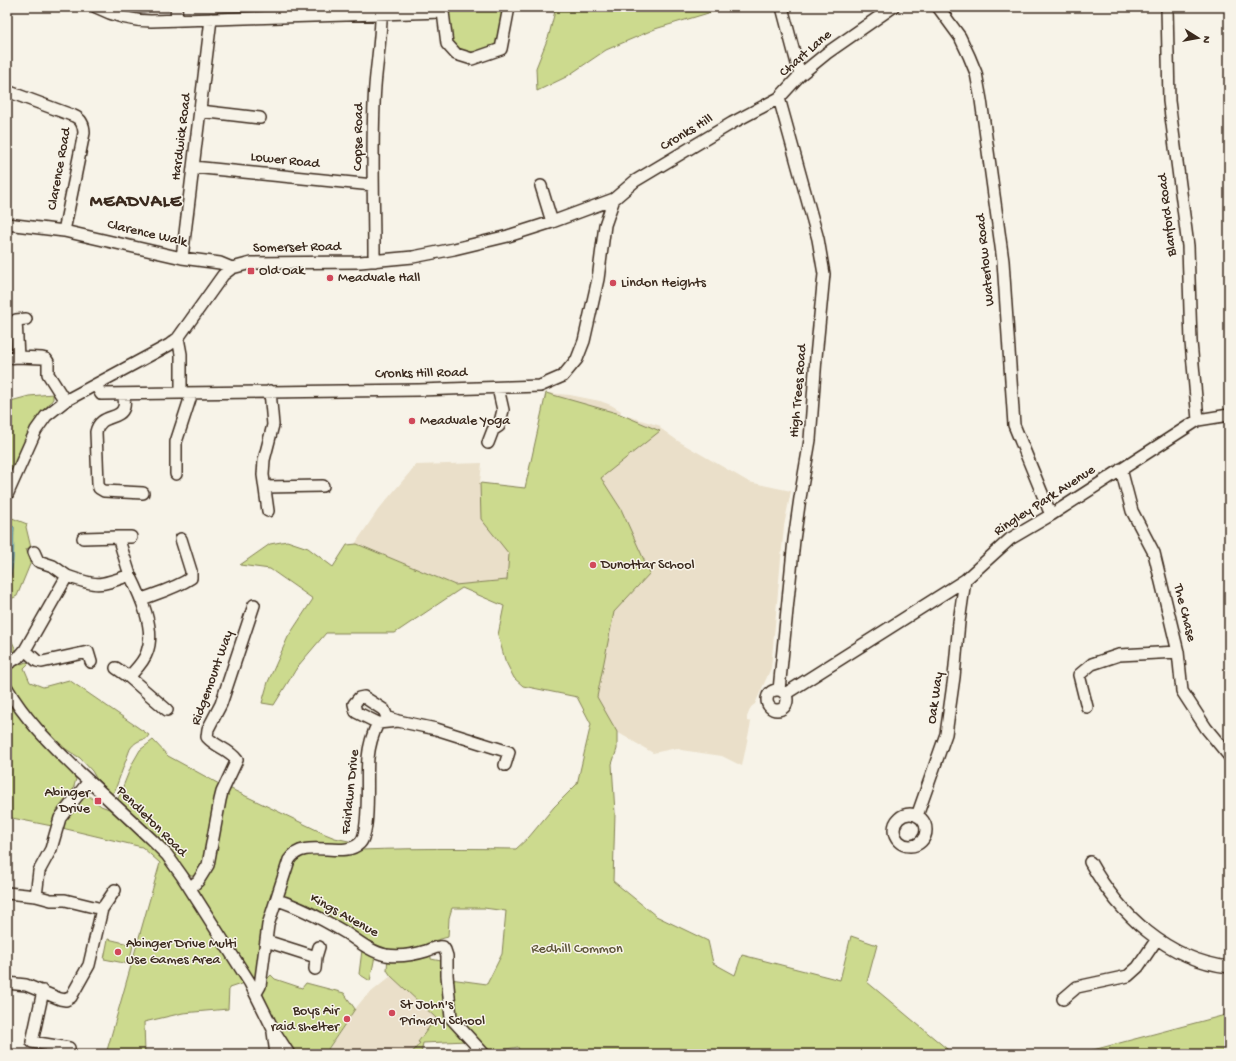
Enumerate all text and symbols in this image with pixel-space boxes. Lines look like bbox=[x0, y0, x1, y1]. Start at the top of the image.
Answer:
north arrow bbox=[1178, 18, 1218, 58]
street label: Chart Lane bbox=[776, 26, 836, 81]
text: N bbox=[1199, 35, 1212, 44]
street label: Hardwick Road bbox=[168, 91, 196, 182]
street label: Copse Road bbox=[350, 101, 368, 171]
street label: Cronks Hill bbox=[658, 111, 716, 155]
street label: Clarence Road bbox=[44, 125, 76, 211]
street label: Lower Road bbox=[250, 149, 322, 173]
street label: Blanford Road bbox=[1154, 171, 1182, 258]
district label: MEADVALE bbox=[90, 192, 183, 213]
street label: Waterlow Road bbox=[973, 211, 999, 307]
street label: Clarence Walk bbox=[105, 217, 190, 252]
street label: Somerset Road bbox=[253, 239, 343, 257]
place label: Old Oak bbox=[259, 263, 306, 280]
marker: Old Oak bbox=[246, 266, 256, 276]
place label: Meadvale Hall bbox=[338, 270, 420, 287]
marker: Meadvale Hall bbox=[325, 273, 335, 283]
place label: Lindon Heights bbox=[621, 275, 707, 292]
marker: Lindon Heights bbox=[608, 278, 618, 288]
street label: High Trees Road bbox=[786, 342, 812, 438]
street label: Cronks Hill Road bbox=[375, 365, 469, 383]
place label: Meadvale Yoga bbox=[420, 413, 511, 430]
marker: Meadvale Yoga bbox=[407, 416, 417, 426]
street label: Ringley Park Avenue bbox=[991, 461, 1100, 540]
place label: Dunottar School bbox=[600, 557, 694, 574]
marker: Dunottar School bbox=[588, 560, 598, 570]
street label: The Chase bbox=[1168, 581, 1200, 644]
street label: Ridgemount Way bbox=[188, 628, 238, 728]
street label: Oak Way bbox=[924, 671, 948, 725]
street label: Fairlawn Drive bbox=[338, 748, 364, 836]
street label: Pendleton Road bbox=[111, 782, 191, 862]
place label: Abinger Drive bbox=[45, 785, 91, 818]
marker: Abinger Drive bbox=[93, 796, 103, 806]
street label: Kings Avenue bbox=[307, 890, 382, 942]
place label: Abinger Drive Multi Use Games Area bbox=[126, 936, 237, 969]
park label: Redhill Common bbox=[531, 941, 623, 958]
marker: Abinger Drive Multi Use Games Area bbox=[113, 947, 123, 957]
place label: St John's Primary School bbox=[399, 997, 485, 1030]
place label: Boys Air raid shelter bbox=[271, 1003, 340, 1036]
marker: St John's Primary School bbox=[387, 1008, 397, 1018]
marker: Boys Air raid shelter bbox=[342, 1014, 352, 1024]

